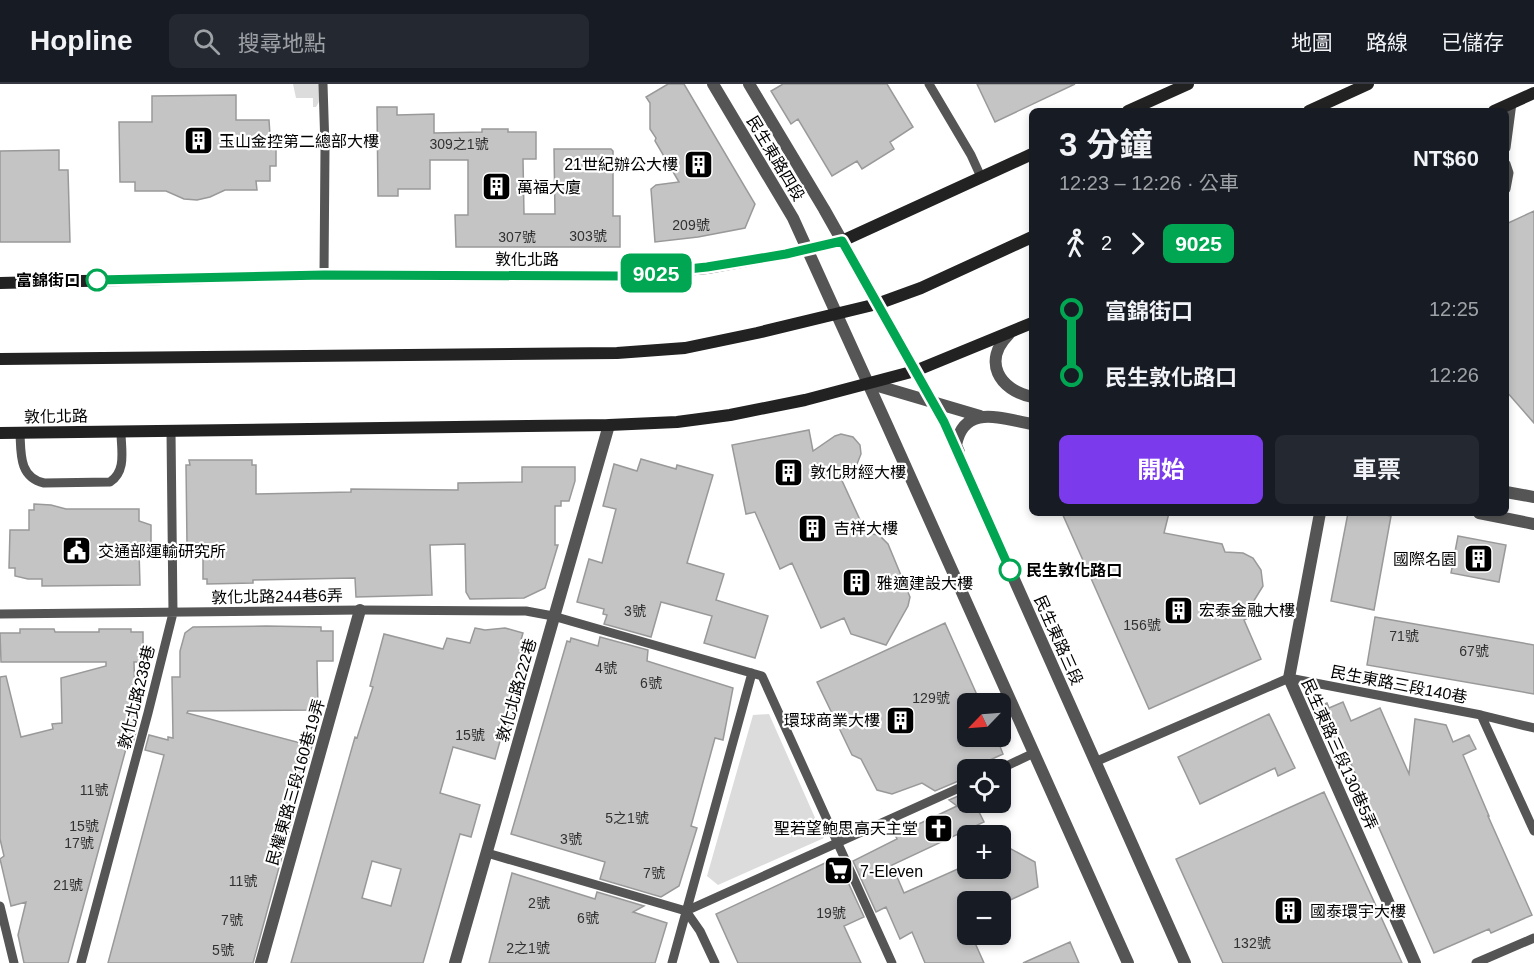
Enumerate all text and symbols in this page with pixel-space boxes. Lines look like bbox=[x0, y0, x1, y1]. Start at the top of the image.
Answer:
search box bbox=[169, 14, 589, 68]
text: Hopline bbox=[30, 25, 133, 56]
icon: search bbox=[190, 25, 223, 58]
text: 搜尋地點 bbox=[238, 31, 326, 56]
text: 地圖 bbox=[1291, 31, 1333, 54]
text: 路線 bbox=[1366, 31, 1408, 54]
text: 已儲存 bbox=[1441, 31, 1504, 54]
street label: 民生東路四段 bbox=[744, 113, 808, 204]
building icon: 玉山金控第二總部大樓 bbox=[182, 125, 214, 157]
text: 3 分鐘 bbox=[1059, 126, 1153, 163]
place label: 玉山金控第二總部大樓 bbox=[219, 133, 379, 150]
house number: 309之1號 bbox=[429, 136, 489, 152]
text: NT$60 bbox=[1413, 146, 1479, 171]
building icon: 21世紀辦公大樓 bbox=[683, 148, 715, 180]
place label: 21世紀辦公大樓 bbox=[564, 156, 678, 173]
building icon: 萬福大廈 bbox=[480, 171, 512, 203]
text: 12:23 – 12:26 · 公車 bbox=[1059, 172, 1239, 194]
place label: 萬福大廈 bbox=[517, 179, 581, 196]
house number: 209號 bbox=[672, 217, 710, 233]
icon: walk bbox=[1059, 227, 1092, 260]
icon: forward bbox=[1121, 227, 1154, 260]
house number: 303號 bbox=[569, 228, 607, 244]
house number: 307號 bbox=[498, 229, 536, 245]
text: 2 bbox=[1101, 232, 1112, 254]
text: 9025 bbox=[1175, 232, 1222, 255]
street label: 敦化北路 bbox=[495, 251, 559, 268]
line badge: 9025 bbox=[614, 254, 698, 292]
text: 9025 bbox=[633, 262, 679, 285]
marker: 富錦街口 bbox=[86, 269, 108, 291]
place label: 富錦街口 bbox=[16, 272, 80, 289]
text: 12:25 bbox=[1429, 298, 1479, 320]
text: 富錦街口 bbox=[1105, 299, 1193, 324]
text: 12:26 bbox=[1429, 364, 1479, 386]
text: 民生敦化路口 bbox=[1105, 365, 1237, 390]
street label: 敦化北路 bbox=[24, 407, 88, 426]
button: 開始 bbox=[1059, 435, 1263, 504]
button: 車票 bbox=[1275, 435, 1479, 504]
building icon: 敦化財經大樓 bbox=[773, 456, 805, 488]
place label: 敦化財經大樓 bbox=[810, 464, 906, 481]
building icon: 吉祥大樓 bbox=[797, 512, 829, 544]
place label: 吉祥大樓 bbox=[834, 520, 898, 537]
public building icon: 交通部運輸研究所 bbox=[61, 535, 93, 567]
place label: 交通部運輸研究所 bbox=[98, 543, 226, 560]
building icon: 國際名園 bbox=[1462, 543, 1494, 575]
place label: 國際名園 bbox=[1393, 551, 1457, 568]
marker: 民生敦化路口 bbox=[999, 559, 1021, 581]
place label: 民生敦化路口 bbox=[1026, 561, 1122, 579]
building icon: 雅適建設大樓 bbox=[840, 567, 872, 599]
place label: 雅適建設大樓 bbox=[877, 575, 973, 592]
street label: 敦化北路244巷6弄 bbox=[211, 587, 343, 606]
street label: 民生東路三段 bbox=[1031, 593, 1086, 688]
building icon: 宏泰金融大樓 bbox=[1162, 594, 1194, 626]
place label: 宏泰金融大樓 bbox=[1199, 602, 1295, 619]
house number: 3號 bbox=[624, 603, 646, 619]
house number: 156號 bbox=[1123, 617, 1161, 633]
house number: 71號 bbox=[1389, 628, 1419, 644]
street label: 敦化北路222巷 bbox=[494, 637, 539, 744]
street label: 敦化北路238巷 bbox=[115, 643, 158, 751]
house number: 67號 bbox=[1459, 643, 1489, 659]
house number: 4號 bbox=[595, 660, 617, 676]
street label: 民生東路三段140巷 bbox=[1329, 663, 1469, 706]
house number: 6號 bbox=[640, 675, 662, 691]
street label: 民生東路三段130巷5弄 bbox=[1299, 676, 1381, 832]
house number: 129號 bbox=[912, 690, 950, 706]
north arrow bbox=[957, 693, 1011, 747]
map controls bbox=[957, 693, 1011, 945]
street label: 民權東路三段160巷19弄 bbox=[264, 697, 327, 867]
building icon: 環球商業大樓 bbox=[885, 704, 917, 736]
place label: 環球商業大樓 bbox=[784, 712, 880, 729]
house number: 15號 bbox=[455, 727, 485, 743]
button: locate bbox=[957, 759, 1011, 813]
house number: 11號 bbox=[80, 782, 108, 798]
house number: 5之1號 bbox=[605, 810, 649, 826]
church icon: 聖若望鮑思高天主堂 bbox=[923, 812, 955, 844]
house number: 15號 bbox=[69, 818, 99, 834]
place label: 聖若望鮑思高天主堂 bbox=[774, 819, 918, 837]
button: + bbox=[957, 825, 1011, 879]
house number: 3號 bbox=[560, 831, 582, 847]
house number: 17號 bbox=[64, 835, 94, 851]
supermarket icon: 7-Eleven bbox=[823, 855, 855, 887]
place label: 7-Eleven bbox=[860, 863, 923, 880]
house number: 7號 bbox=[643, 865, 665, 881]
house number: 11號 bbox=[229, 873, 257, 889]
house number: 21號 bbox=[53, 877, 83, 893]
button: − bbox=[957, 891, 1011, 945]
house number: 2號 bbox=[528, 895, 550, 911]
building icon: 國泰環宇大樓 bbox=[1273, 895, 1305, 927]
place label: 國泰環宇大樓 bbox=[1310, 903, 1406, 920]
house number: 19號 bbox=[816, 905, 846, 921]
house number: 6號 bbox=[577, 910, 599, 926]
house number: 7號 bbox=[221, 912, 243, 928]
house number: 132號 bbox=[1233, 935, 1271, 951]
house number: 2之1號 bbox=[506, 940, 550, 956]
house number: 5號 bbox=[212, 942, 234, 958]

